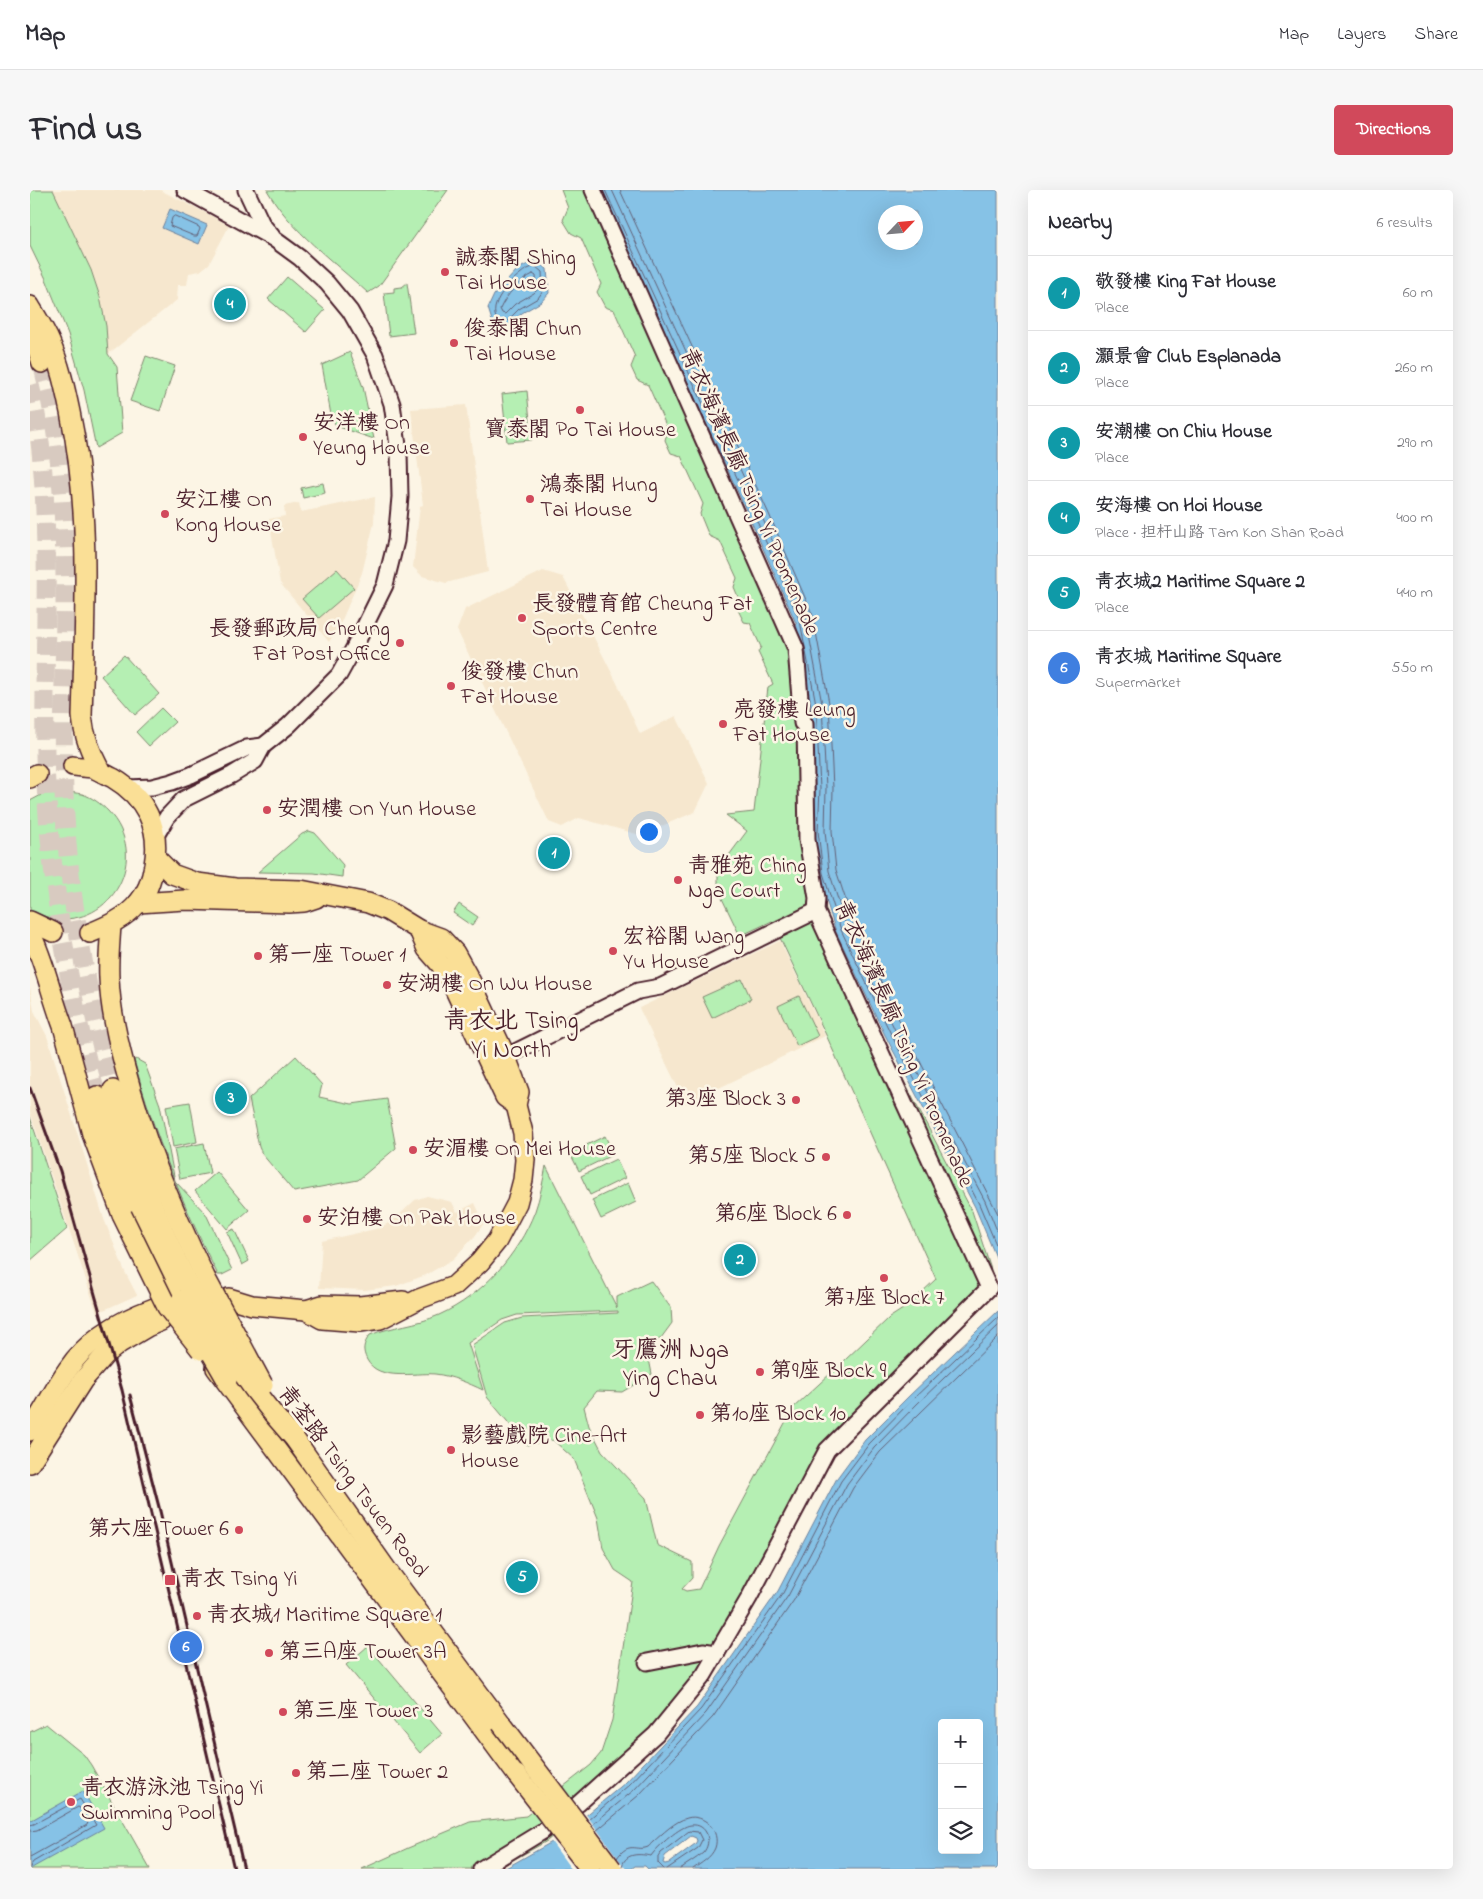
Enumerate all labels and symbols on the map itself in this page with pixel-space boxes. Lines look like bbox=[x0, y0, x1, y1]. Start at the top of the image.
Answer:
north arrow bbox=[878, 205, 923, 250]
place label: 誠泰閣 Shing Tai House bbox=[455, 243, 576, 300]
marker: 誠泰閣 Shing Tai House bbox=[439, 266, 451, 278]
pin: 4 bbox=[214, 285, 246, 323]
place label: 俊泰閣 Chun Tai House bbox=[464, 314, 581, 371]
marker: 俊泰閣 Chun Tai House bbox=[448, 337, 460, 349]
street label: 青衣海濱長廊 Tsing Yi Promenade bbox=[670, 343, 827, 641]
marker: 寶泰閣 Po Tai House bbox=[574, 404, 586, 416]
place label: 安洋樓 On Yeung House bbox=[313, 408, 430, 466]
place label: 寶泰閣 Po Tai House bbox=[484, 415, 676, 447]
marker: 安洋樓 On Yeung House bbox=[297, 431, 309, 443]
place label: 鴻泰閣 Hung Tai House bbox=[540, 470, 658, 527]
place label: 安江樓 On Kong House bbox=[175, 485, 281, 543]
marker: 鴻泰閣 Hung Tai House bbox=[524, 493, 536, 505]
marker: 安江樓 On Kong House bbox=[159, 508, 171, 520]
place label: 長發體育館 Cheung Fat Sports Centre bbox=[532, 589, 753, 646]
marker: 長發體育館 Cheung Fat Sports Centre bbox=[516, 612, 528, 624]
place label: 長發郵政局 Cheung Fat Post Office bbox=[209, 614, 390, 671]
marker: 長發郵政局 Cheung Fat Post Office bbox=[394, 637, 406, 649]
place label: 俊發樓 Chun Fat House bbox=[460, 657, 578, 714]
marker: 俊發樓 Chun Fat House bbox=[445, 680, 457, 692]
place label: 亮發樓 Leung Fat House bbox=[732, 695, 856, 752]
marker: 亮發樓 Leung Fat House bbox=[717, 718, 729, 730]
place label: 安潤樓 On Yun House bbox=[277, 794, 476, 826]
marker: 安潤樓 On Yun House bbox=[261, 804, 273, 816]
your location bbox=[636, 819, 662, 845]
pin: 1 bbox=[538, 834, 570, 872]
place label: 青雅苑 Ching Nga Court bbox=[688, 851, 807, 909]
marker: 青雅苑 Ching Nga Court bbox=[672, 874, 684, 886]
street label: 青衣海濱長廊 Tsing Yi Promenade bbox=[824, 895, 981, 1193]
place label: 宏裕閣 Wang Yu House bbox=[623, 922, 744, 979]
place label: 第一座 Tower 1 bbox=[268, 940, 406, 972]
marker: 宏裕閣 Wang Yu House bbox=[607, 945, 619, 957]
marker: 第一座 Tower 1 bbox=[252, 950, 264, 962]
place label: 安湖樓 On Wu House bbox=[397, 969, 592, 1001]
marker: 安湖樓 On Wu House bbox=[381, 979, 393, 991]
district label: 青衣北 Tsing Yi North bbox=[443, 1004, 579, 1069]
pin: 3 bbox=[215, 1079, 247, 1117]
place label: 第3座 Block 3 bbox=[665, 1084, 786, 1116]
marker: 第3座 Block 3 bbox=[790, 1094, 802, 1106]
place label: 安湄樓 On Mei House bbox=[423, 1134, 616, 1166]
place label: 第5座 Block 5 bbox=[688, 1141, 816, 1173]
marker: 安湄樓 On Mei House bbox=[407, 1144, 419, 1156]
marker: 第5座 Block 5 bbox=[820, 1151, 832, 1163]
place label: 第6座 Block 6 bbox=[715, 1199, 837, 1231]
place label: 安泊樓 On Pak House bbox=[317, 1203, 516, 1235]
marker: 第6座 Block 6 bbox=[841, 1209, 853, 1221]
marker: 安泊樓 On Pak House bbox=[301, 1213, 313, 1225]
pin: 2 bbox=[724, 1241, 756, 1279]
marker: 第7座 Block 7 bbox=[878, 1272, 890, 1284]
place label: 第7座 Block 7 bbox=[823, 1283, 945, 1315]
district label: 牙鷹洲 Nga Ying Chau bbox=[611, 1334, 729, 1397]
place label: 第9座 Block 9 bbox=[770, 1356, 887, 1388]
marker: 第9座 Block 9 bbox=[754, 1366, 766, 1378]
street label: 青荃路 Tsing Tsuen Road bbox=[268, 1379, 435, 1586]
place label: 第10座 Block 10 bbox=[710, 1399, 846, 1431]
marker: 第10座 Block 10 bbox=[694, 1409, 706, 1421]
place label: 影藝戲院 Cine-Art House bbox=[461, 1421, 628, 1478]
marker: 影藝戲院 Cine-Art House bbox=[445, 1444, 457, 1456]
place label: 第六座 Tower 6 bbox=[88, 1514, 229, 1546]
marker: 第六座 Tower 6 bbox=[233, 1524, 245, 1536]
pin: 5 bbox=[506, 1558, 538, 1596]
place label: 青衣 Tsing Yi bbox=[181, 1564, 297, 1597]
marker: 青衣 Tsing Yi bbox=[163, 1573, 177, 1587]
place label: 青衣城1 Maritime Square 1 bbox=[207, 1600, 442, 1632]
marker: 青衣城1 Maritime Square 1 bbox=[191, 1610, 203, 1622]
pin: 6 bbox=[170, 1628, 202, 1666]
place label: 第三A座 Tower 3A bbox=[279, 1637, 446, 1669]
marker: 第三A座 Tower 3A bbox=[263, 1647, 275, 1659]
place label: 第三座 Tower 3 bbox=[293, 1696, 433, 1728]
marker: 第三座 Tower 3 bbox=[277, 1706, 289, 1718]
place label: 第二座 Tower 2 bbox=[306, 1757, 448, 1789]
marker: 第二座 Tower 2 bbox=[290, 1767, 302, 1779]
place label: 青衣游泳池 Tsing Yi Swimming Pool bbox=[81, 1773, 263, 1831]
marker: 青衣游泳池 Tsing Yi Swimming Pool bbox=[65, 1796, 77, 1808]

